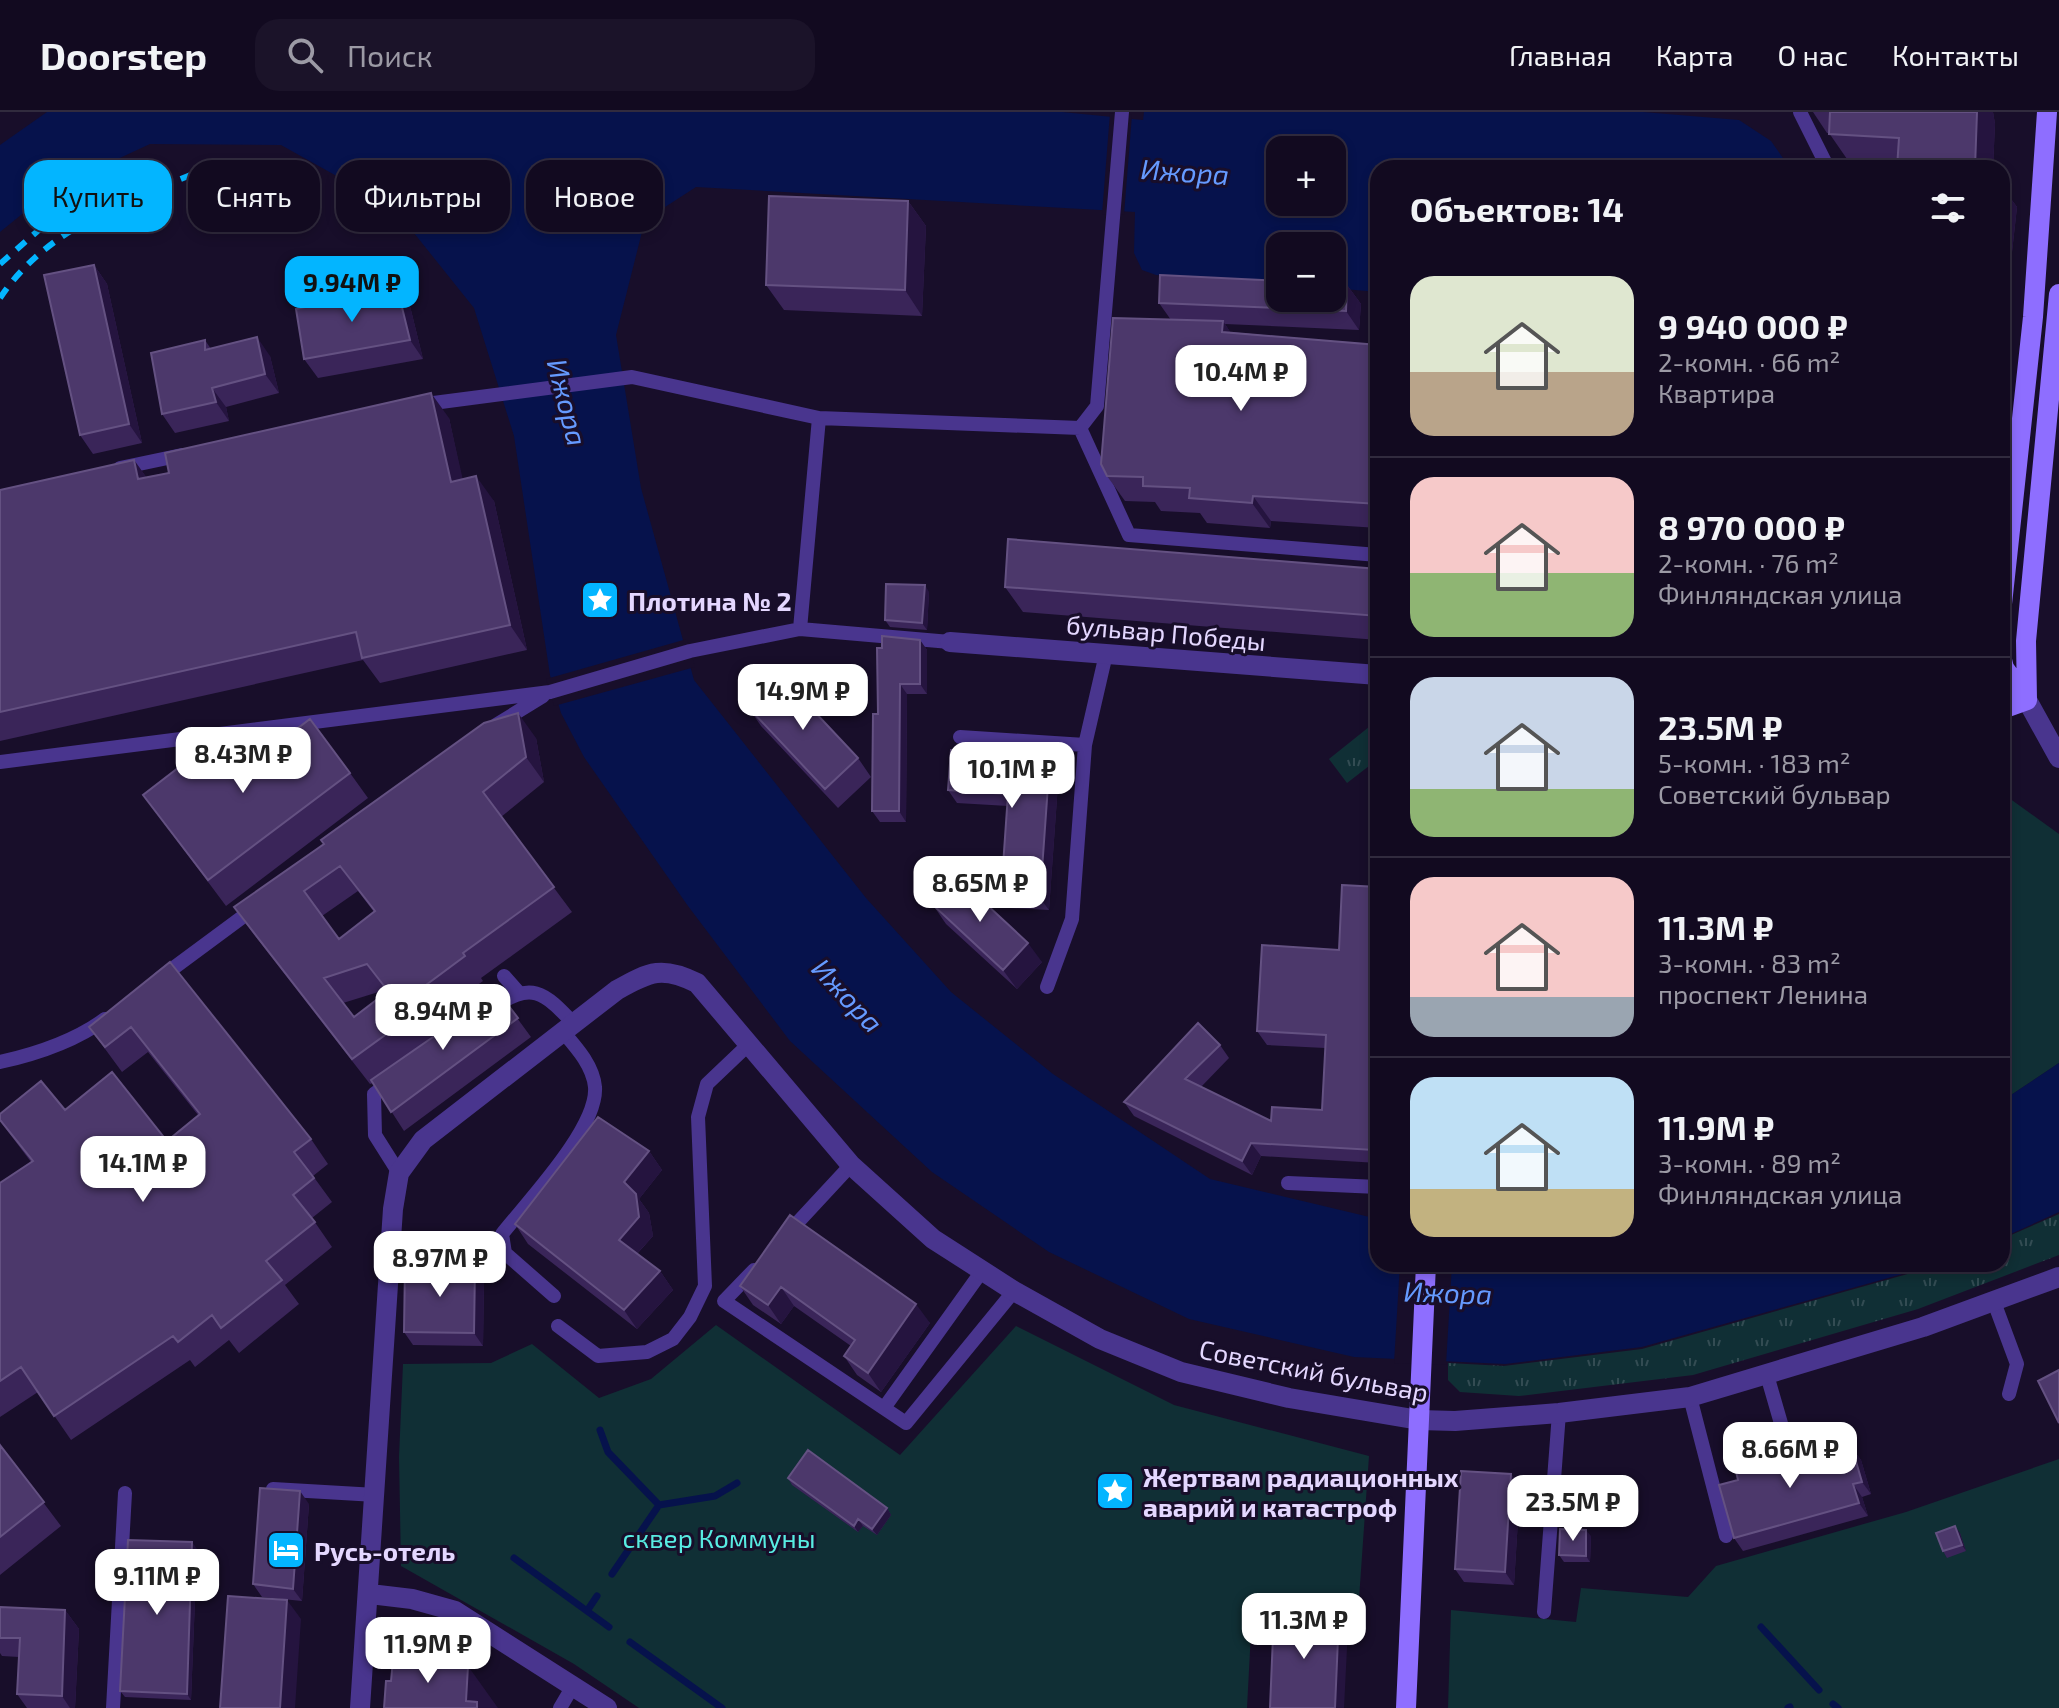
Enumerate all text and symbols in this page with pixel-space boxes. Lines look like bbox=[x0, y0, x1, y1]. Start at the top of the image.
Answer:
search box bbox=[255, 19, 815, 91]
text: Doorstep bbox=[40, 32, 207, 78]
icon: search bbox=[283, 33, 327, 77]
text: Поиск bbox=[347, 37, 433, 73]
text: Главная bbox=[1509, 38, 1612, 72]
text: Карта bbox=[1656, 38, 1734, 72]
text: О нас bbox=[1778, 38, 1848, 72]
text: Контакты bbox=[1892, 38, 2019, 72]
map controls bbox=[1266, 136, 1346, 312]
button: + bbox=[1266, 136, 1346, 216]
water label: Ижора bbox=[1140, 151, 1230, 191]
chip: Купить bbox=[24, 160, 172, 232]
chip: Снять bbox=[188, 160, 320, 232]
chip: Фильтры bbox=[336, 160, 510, 232]
chip: Новое bbox=[526, 160, 663, 232]
icon: filters bbox=[1926, 186, 1970, 230]
text: Объектов: 14 bbox=[1410, 188, 1624, 229]
button: − bbox=[1266, 232, 1346, 312]
pin: 9.94M ₽ bbox=[278, 256, 426, 324]
text: 9.94M ₽ bbox=[303, 266, 401, 297]
text: 9 940 000 ₽ bbox=[1658, 305, 1848, 346]
icon: home bbox=[1474, 308, 1570, 404]
pin: 10.4M ₽ bbox=[1167, 345, 1315, 413]
text: 2-комн. · 66 m² bbox=[1658, 346, 1840, 377]
water label: Ижора bbox=[541, 355, 595, 449]
text: 10.4M ₽ bbox=[1193, 355, 1289, 386]
text: Квартира bbox=[1658, 377, 1775, 408]
text: 8 970 000 ₽ bbox=[1658, 506, 1845, 547]
icon: home bbox=[1474, 509, 1570, 605]
text: 2-комн. · 76 m² bbox=[1658, 547, 1839, 578]
text: Финляндская улица bbox=[1658, 578, 1902, 609]
place icon: Плотина № 2 bbox=[579, 579, 621, 621]
place label: Плотина № 2 bbox=[628, 585, 792, 616]
street label: бульвар Победы bbox=[1065, 608, 1267, 657]
pin: 14.9M ₽ bbox=[729, 664, 877, 732]
text: 14.9M ₽ bbox=[756, 674, 850, 705]
text: 23.5M ₽ bbox=[1658, 706, 1783, 747]
icon: home bbox=[1474, 709, 1570, 805]
pin: 8.43M ₽ bbox=[169, 727, 317, 795]
text: 8.43M ₽ bbox=[194, 737, 292, 768]
pin: 10.1M ₽ bbox=[938, 742, 1086, 810]
text: 5-комн. · 183 m² bbox=[1658, 747, 1850, 778]
text: 10.1M ₽ bbox=[968, 752, 1056, 783]
text: Советский бульвар bbox=[1658, 778, 1891, 809]
pin: 8.65M ₽ bbox=[906, 856, 1054, 924]
text: 8.65M ₽ bbox=[931, 866, 1029, 897]
text: 11.3M ₽ bbox=[1658, 906, 1774, 947]
icon: home bbox=[1474, 909, 1570, 1005]
text: 3-комн. · 83 m² bbox=[1658, 947, 1841, 978]
water label: Ижора bbox=[805, 951, 891, 1039]
text: проспект Ленина bbox=[1658, 978, 1868, 1009]
pin: 8.94M ₽ bbox=[369, 984, 517, 1052]
text: 8.94M ₽ bbox=[393, 994, 493, 1025]
text: 11.9M ₽ bbox=[1658, 1106, 1774, 1147]
icon: home bbox=[1474, 1109, 1570, 1205]
pin: 14.1M ₽ bbox=[69, 1136, 217, 1204]
text: 14.1M ₽ bbox=[98, 1146, 188, 1177]
text: 3-комн. · 89 m² bbox=[1658, 1147, 1841, 1178]
text: Финляндская улица bbox=[1658, 1178, 1902, 1209]
pin: 8.97M ₽ bbox=[366, 1231, 514, 1299]
text: 8.97M ₽ bbox=[392, 1241, 488, 1272]
water label: Ижора bbox=[1403, 1273, 1493, 1311]
street label: Советский бульвар bbox=[1197, 1333, 1431, 1408]
pin: 8.66M ₽ bbox=[1716, 1422, 1864, 1490]
text: 8.66M ₽ bbox=[1741, 1432, 1839, 1463]
place label: Жертвам радиационных аварий и катастроф bbox=[1143, 1461, 1459, 1522]
place icon: Жертвам радиационных аварий и катастроф bbox=[1094, 1470, 1136, 1512]
pin: 23.5M ₽ bbox=[1499, 1475, 1647, 1543]
text: 23.5M ₽ bbox=[1525, 1485, 1621, 1516]
park label: сквер Коммуны bbox=[623, 1522, 815, 1554]
hotel icon: Русь-отель bbox=[265, 1529, 307, 1571]
place label: Русь-отель bbox=[314, 1535, 455, 1566]
pin: 9.11M ₽ bbox=[83, 1549, 231, 1617]
text: 9.11M ₽ bbox=[113, 1559, 201, 1590]
pin: 11.3M ₽ bbox=[1230, 1593, 1378, 1661]
text: 11.3M ₽ bbox=[1260, 1603, 1348, 1634]
pin: 11.9M ₽ bbox=[354, 1617, 502, 1685]
text: 11.9M ₽ bbox=[384, 1627, 472, 1658]

